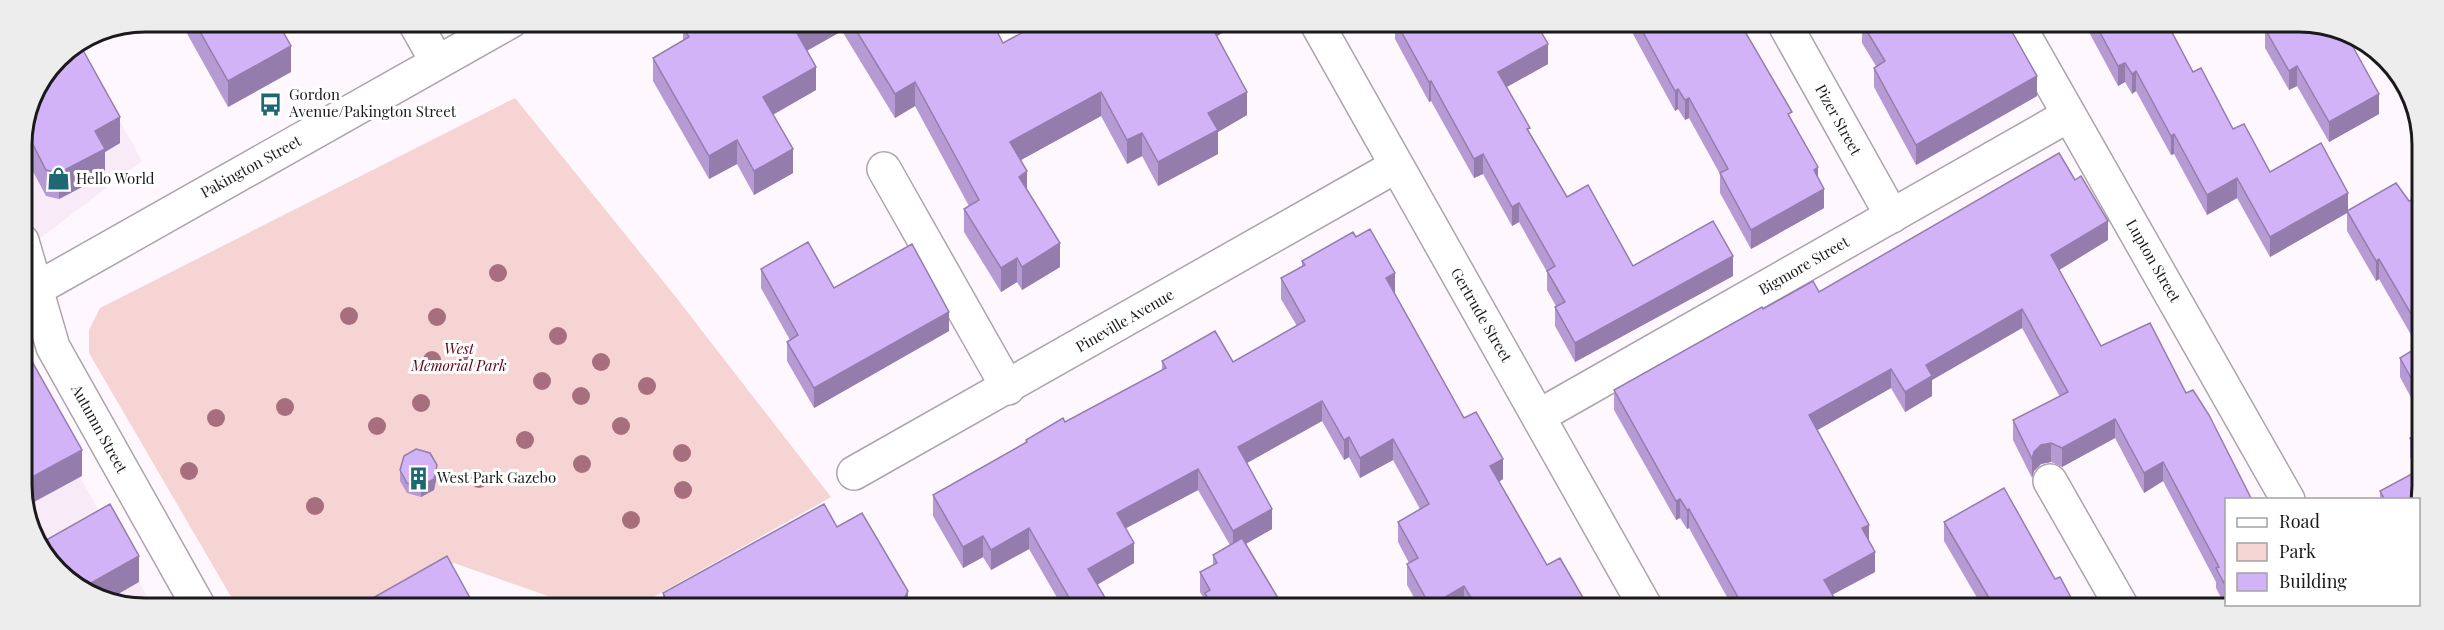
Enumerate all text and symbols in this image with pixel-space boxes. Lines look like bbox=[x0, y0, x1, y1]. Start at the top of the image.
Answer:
street label: Pizer Street bbox=[1811, 80, 1867, 159]
place label: Gordon Avenue/Pakington Street bbox=[288, 84, 457, 121]
bus stop icon: Gordon Avenue/Pakington Street bbox=[258, 91, 284, 117]
street label: Pakington Street bbox=[197, 130, 305, 202]
shop icon: Hello World bbox=[45, 166, 71, 192]
place label: Hello World bbox=[76, 168, 155, 188]
street label: Lupton Street bbox=[2122, 215, 2186, 306]
street label: Bigmore Street bbox=[1755, 231, 1853, 299]
street label: Gertrude Street bbox=[1447, 264, 1517, 366]
street label: Pineville Avenue bbox=[1072, 284, 1177, 356]
park label: West Memorial Park bbox=[410, 338, 507, 375]
street label: Autumn Street bbox=[67, 380, 133, 477]
building icon: West Park Gazebo bbox=[406, 465, 432, 491]
place label: West Park Gazebo bbox=[436, 467, 556, 487]
legend bbox=[2225, 498, 2420, 606]
text: Road bbox=[2279, 509, 2320, 533]
text: Park bbox=[2279, 539, 2316, 563]
text: Building bbox=[2279, 569, 2347, 593]

